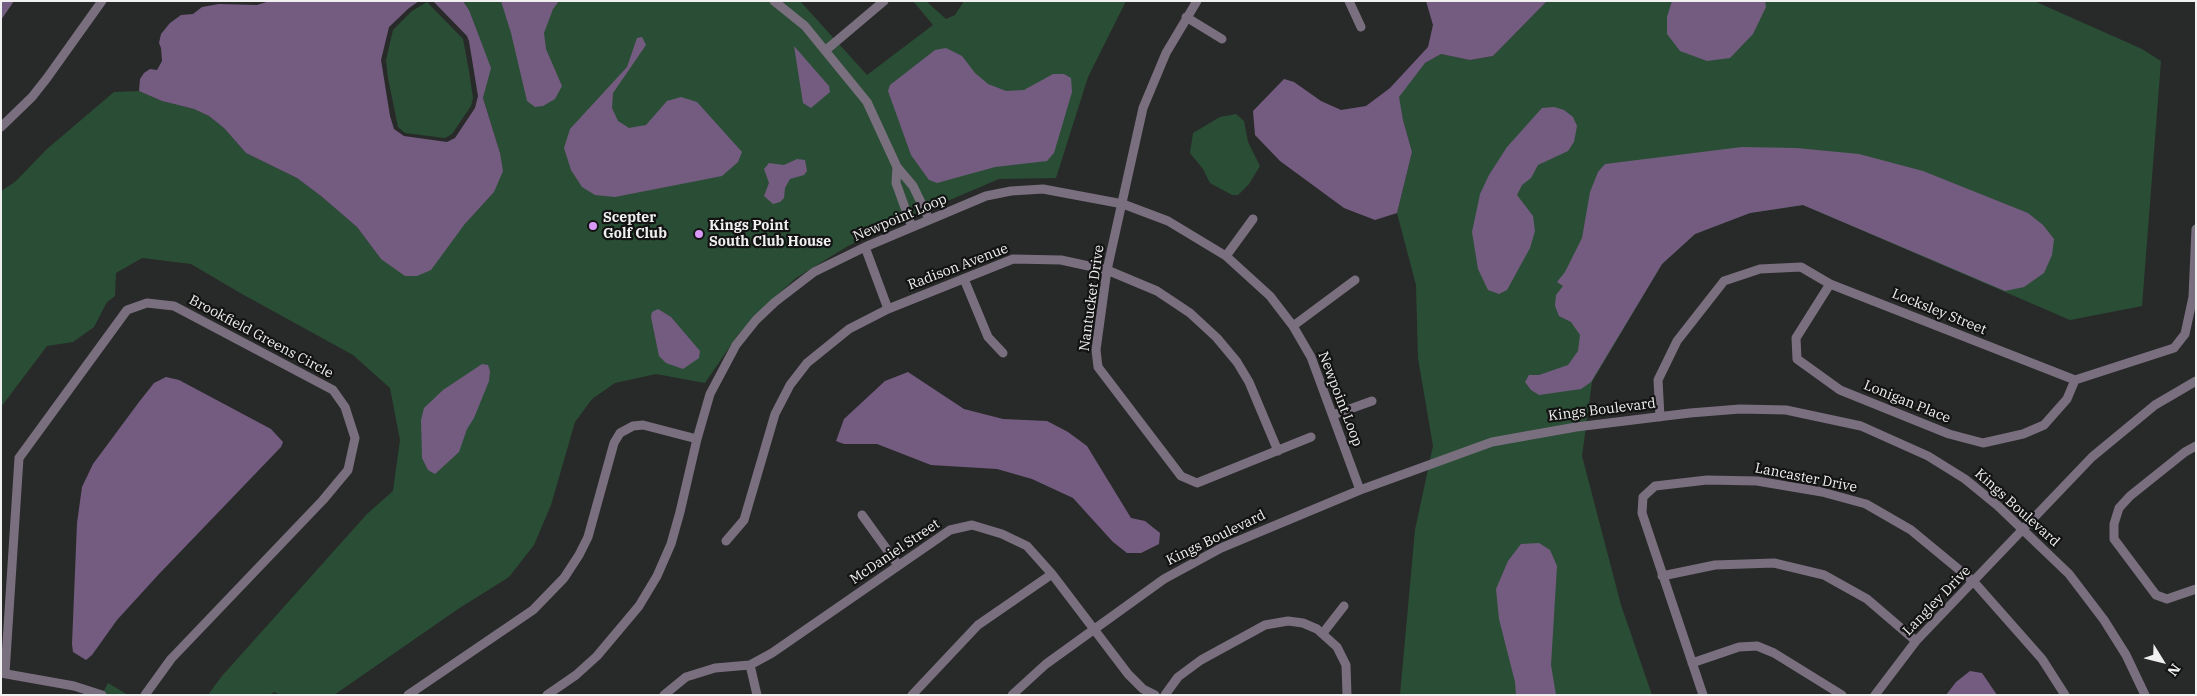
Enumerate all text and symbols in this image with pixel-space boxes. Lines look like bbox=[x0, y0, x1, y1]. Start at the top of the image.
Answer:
street label: Newpoint Loop bbox=[851, 191, 949, 245]
place label: Scepter Golf Club bbox=[603, 210, 667, 242]
place label: Kings Point South Club House bbox=[709, 218, 831, 250]
marker: Scepter Golf Club bbox=[587, 220, 599, 232]
marker: Kings Point South Club House bbox=[693, 228, 705, 240]
street label: Radison Avenue bbox=[905, 240, 1011, 294]
street label: Nantucket Drive bbox=[1076, 244, 1108, 352]
street label: Locksley Street bbox=[1889, 285, 1989, 339]
street label: Brookfield Greens Circle bbox=[186, 292, 336, 382]
street label: Newpoint Loop bbox=[1314, 349, 1366, 449]
street label: Lonigan Place bbox=[1861, 377, 1953, 427]
street label: Kings Boulevard bbox=[1547, 395, 1657, 425]
street label: Lancaster Drive bbox=[1754, 460, 1858, 496]
street label: Kings Boulevard bbox=[1971, 466, 2063, 550]
street label: Kings Boulevard bbox=[1164, 507, 1268, 569]
street label: McDaniel Street bbox=[847, 516, 943, 588]
street label: Langley Drive bbox=[1900, 563, 1974, 639]
north arrow bbox=[2137, 636, 2187, 686]
text: N bbox=[2164, 660, 2185, 680]

